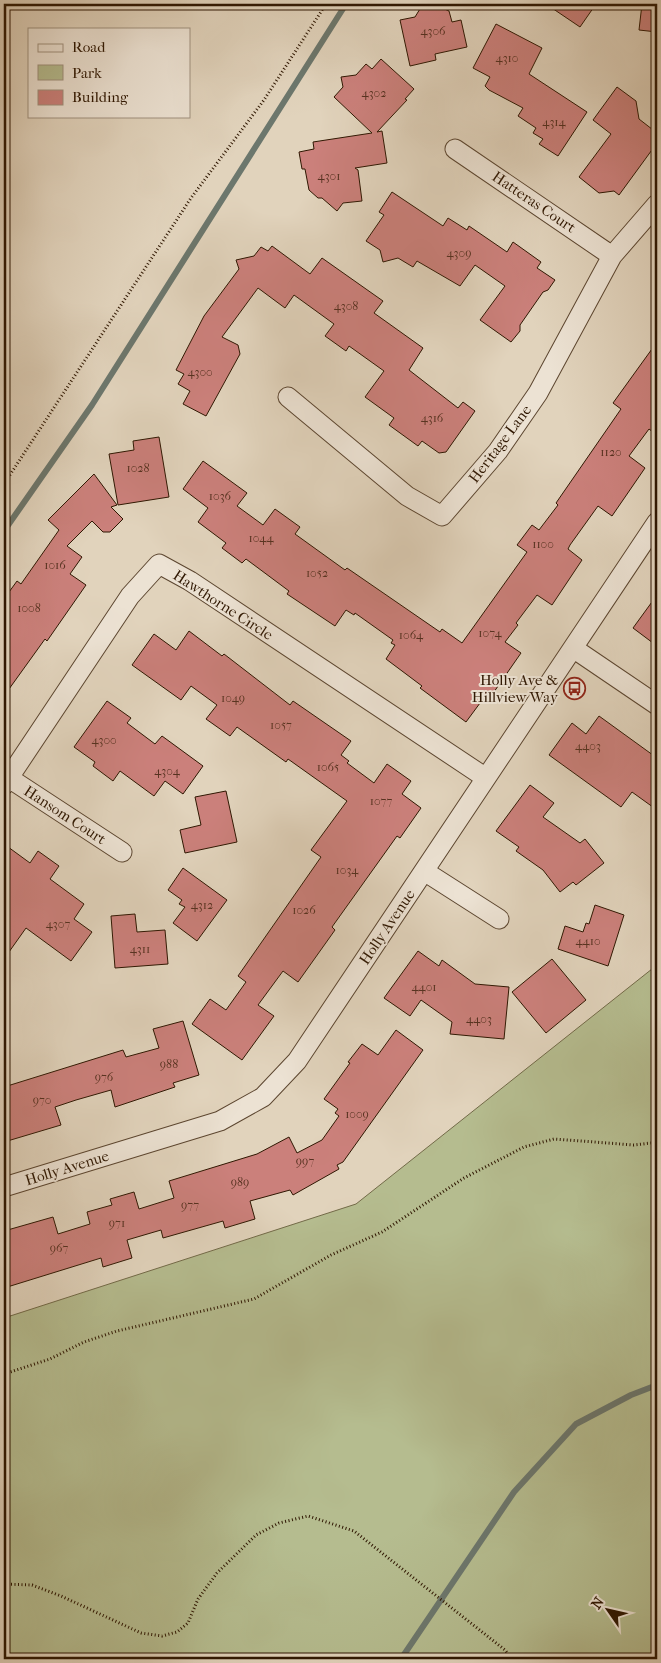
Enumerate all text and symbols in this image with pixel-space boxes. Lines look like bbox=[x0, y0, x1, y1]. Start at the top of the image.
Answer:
house number: 4306 bbox=[420, 24, 446, 38]
legend bbox=[28, 28, 190, 118]
text: Road bbox=[72, 38, 106, 56]
house number: 4310 bbox=[496, 51, 518, 65]
text: Park bbox=[72, 64, 102, 82]
house number: 4302 bbox=[362, 86, 386, 100]
text: Building bbox=[72, 88, 129, 106]
house number: 4314 bbox=[542, 115, 567, 129]
street label: Hatteras Court bbox=[489, 167, 580, 237]
house number: 4301 bbox=[318, 169, 340, 183]
house number: 4309 bbox=[447, 246, 471, 260]
house number: 4308 bbox=[334, 299, 358, 313]
house number: 4300 bbox=[187, 365, 213, 379]
street label: Heritage Lane bbox=[465, 401, 535, 486]
house number: 4316 bbox=[421, 411, 444, 425]
house number: 1120 bbox=[600, 445, 622, 459]
house number: 1028 bbox=[126, 461, 150, 475]
house number: 1036 bbox=[209, 489, 232, 503]
house number: 1044 bbox=[249, 531, 274, 545]
house number: 1100 bbox=[532, 537, 554, 551]
house number: 1016 bbox=[44, 558, 66, 572]
street label: Hawthorne Circle bbox=[170, 566, 277, 644]
house number: 1052 bbox=[306, 566, 328, 580]
house number: 1008 bbox=[17, 601, 41, 615]
house number: 1074 bbox=[478, 626, 503, 640]
house number: 1064 bbox=[399, 628, 424, 642]
place label: Holly Ave & Hillview Way bbox=[472, 671, 559, 706]
bus stop icon: Holly Ave & Hillview Way bbox=[562, 677, 586, 701]
house number: 1049 bbox=[221, 691, 245, 705]
house number: 1057 bbox=[270, 718, 292, 732]
house number: 4300 bbox=[91, 733, 117, 747]
house number: 4403 bbox=[575, 739, 601, 753]
house number: 1065 bbox=[317, 760, 339, 774]
house number: 4304 bbox=[154, 764, 181, 778]
street label: Hansom Court bbox=[21, 782, 110, 849]
house number: 1077 bbox=[370, 794, 392, 808]
house number: 1034 bbox=[336, 863, 359, 877]
street label: Holly Avenue bbox=[355, 886, 419, 968]
house number: 4312 bbox=[191, 898, 213, 912]
house number: 1026 bbox=[292, 903, 316, 917]
house number: 4307 bbox=[46, 917, 70, 931]
house number: 4410 bbox=[575, 934, 601, 948]
house number: 4311 bbox=[130, 942, 150, 956]
house number: 4401 bbox=[411, 980, 437, 994]
house number: 4403 bbox=[466, 1012, 492, 1026]
house number: 988 bbox=[160, 1057, 178, 1071]
house number: 976 bbox=[95, 1070, 114, 1084]
house number: 970 bbox=[33, 1093, 51, 1107]
house number: 1009 bbox=[345, 1107, 369, 1121]
street label: Holly Avenue bbox=[23, 1147, 112, 1189]
house number: 997 bbox=[296, 1154, 314, 1168]
house number: 989 bbox=[231, 1175, 249, 1189]
house number: 977 bbox=[181, 1198, 199, 1212]
house number: 971 bbox=[109, 1216, 125, 1230]
house number: 967 bbox=[50, 1241, 68, 1255]
north arrow bbox=[584, 1586, 634, 1636]
text: N bbox=[588, 1594, 608, 1612]

